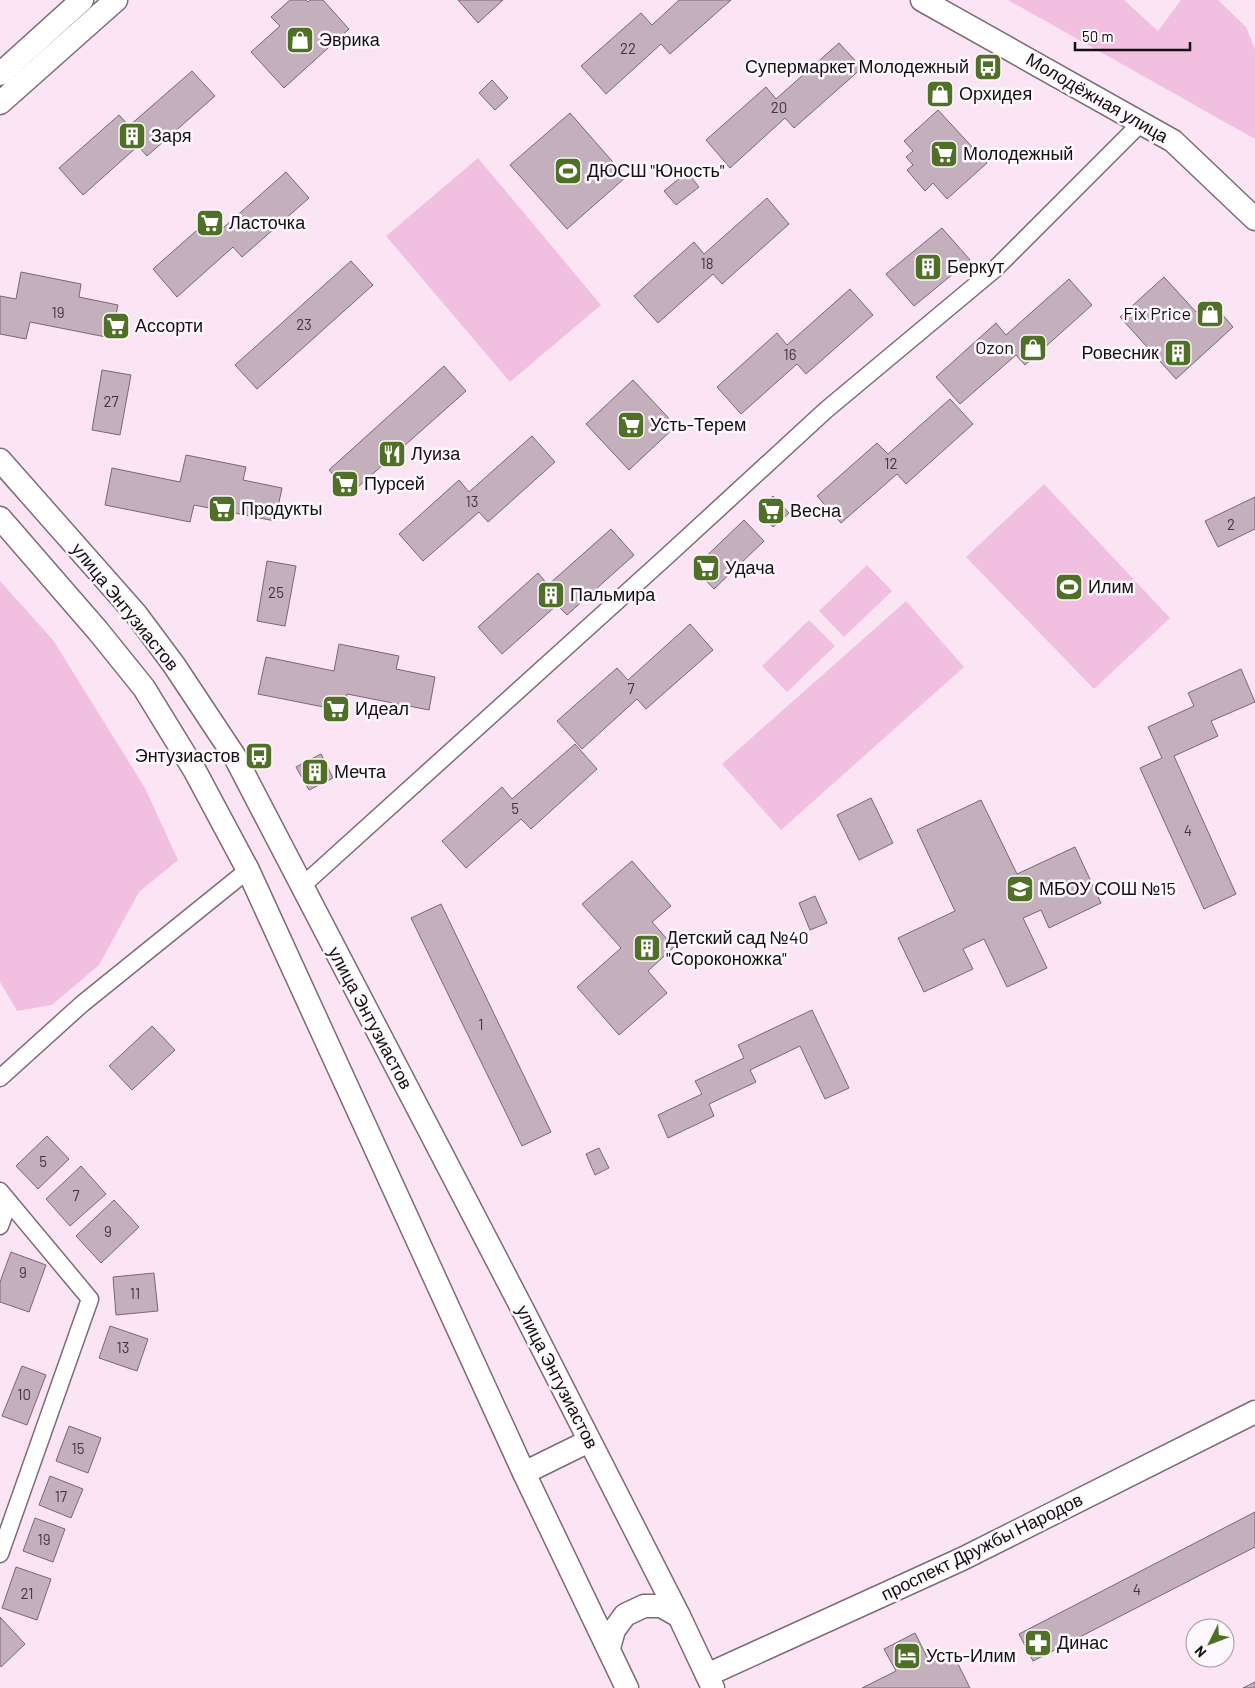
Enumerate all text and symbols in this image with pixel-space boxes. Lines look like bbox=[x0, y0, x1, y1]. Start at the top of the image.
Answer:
scale bar bbox=[1075, 20, 1190, 52]
shop icon: Эврика bbox=[285, 25, 315, 55]
text: 50 m bbox=[1082, 27, 1114, 45]
place label: Эврика bbox=[319, 28, 381, 50]
house number: 22 bbox=[620, 39, 636, 57]
street label: Молодёжная улица bbox=[1023, 47, 1173, 147]
bus stop icon: Супермаркет Молодежный bbox=[973, 52, 1003, 82]
place label: Супермаркет Молодежный bbox=[745, 55, 969, 77]
shop icon: Орхидея bbox=[925, 79, 955, 109]
place label: Орхидея bbox=[959, 82, 1032, 104]
house number: 20 bbox=[771, 98, 787, 116]
building icon: Заря bbox=[117, 121, 147, 151]
place label: Заря bbox=[151, 124, 191, 146]
supermarket icon: Молодежный bbox=[929, 139, 959, 169]
place label: Молодежный bbox=[963, 142, 1073, 164]
sports icon: ДЮСШ "Юность" bbox=[553, 156, 583, 186]
place label: ДЮСШ "Юность" bbox=[587, 159, 725, 181]
supermarket icon: Ласточка bbox=[195, 208, 225, 238]
place label: Ласточка bbox=[229, 211, 306, 233]
building icon: Беркут bbox=[913, 252, 943, 282]
house number: 18 bbox=[700, 254, 714, 272]
place label: Беркут bbox=[947, 255, 1004, 277]
shop icon: Fix Price bbox=[1195, 299, 1225, 329]
place label: Fix Price bbox=[1123, 302, 1191, 324]
house number: 19 bbox=[51, 303, 65, 321]
supermarket icon: Ассорти bbox=[101, 311, 131, 341]
place label: Ассорти bbox=[135, 314, 203, 336]
house number: 23 bbox=[296, 315, 312, 333]
shop icon: Ozon bbox=[1018, 333, 1048, 363]
place label: Ozon bbox=[975, 336, 1014, 358]
building icon: Ровесник bbox=[1163, 338, 1193, 368]
place label: Ровесник bbox=[1082, 341, 1159, 363]
house number: 16 bbox=[784, 345, 796, 363]
house number: 27 bbox=[103, 392, 119, 410]
supermarket icon: Усть-Терем bbox=[616, 410, 646, 440]
place label: Усть-Терем bbox=[650, 413, 746, 435]
restaurant icon: Луиза bbox=[377, 439, 407, 469]
place label: Луиза bbox=[411, 442, 461, 464]
house number: 12 bbox=[884, 454, 898, 472]
supermarket icon: Пурсей bbox=[330, 469, 360, 499]
place label: Пурсей bbox=[364, 472, 425, 494]
house number: 13 bbox=[466, 492, 478, 510]
supermarket icon: Продукты bbox=[207, 494, 237, 524]
supermarket icon: Весна bbox=[756, 496, 786, 526]
place label: Продукты bbox=[241, 497, 322, 519]
place label: Весна bbox=[790, 499, 842, 521]
house number: 2 bbox=[1227, 515, 1235, 533]
street label: улица Энтузиастов bbox=[67, 538, 184, 675]
supermarket icon: Удача bbox=[691, 553, 721, 583]
place label: Удача bbox=[725, 556, 776, 578]
sports icon: Илим bbox=[1054, 572, 1084, 602]
place label: Илим bbox=[1088, 575, 1134, 597]
building icon: Пальмира bbox=[536, 580, 566, 610]
house number: 25 bbox=[268, 583, 284, 601]
place label: Пальмира bbox=[570, 583, 656, 605]
house number: 7 bbox=[627, 679, 635, 697]
supermarket icon: Идеал bbox=[321, 694, 351, 724]
place label: Идеал bbox=[355, 697, 409, 719]
bus stop icon: Энтузиастов bbox=[244, 741, 274, 771]
place label: Энтузиастов bbox=[135, 744, 240, 766]
building icon: Мечта bbox=[300, 757, 330, 787]
place label: Мечта bbox=[334, 760, 387, 782]
house number: 5 bbox=[511, 799, 519, 817]
house number: 4 bbox=[1184, 821, 1192, 839]
school or university icon: МБОУ СОШ №15 bbox=[1005, 874, 1035, 904]
place label: МБОУ СОШ №15 bbox=[1039, 877, 1176, 899]
place label: Детский сад №40 "Сороконожка" bbox=[666, 926, 809, 969]
building icon: Детский сад №40 "Сороконожка" bbox=[632, 933, 662, 963]
street label: улица Энтузиастов bbox=[324, 942, 418, 1093]
house number: 1 bbox=[478, 1015, 484, 1033]
house number: 5 bbox=[39, 1152, 47, 1170]
house number: 7 bbox=[72, 1186, 80, 1204]
house number: 9 bbox=[104, 1222, 112, 1240]
house number: 9 bbox=[19, 1263, 27, 1281]
house number: 11 bbox=[130, 1284, 140, 1302]
street label: улица Энтузиастов bbox=[512, 1301, 604, 1452]
house number: 13 bbox=[117, 1338, 129, 1356]
house number: 10 bbox=[17, 1385, 31, 1403]
house number: 15 bbox=[72, 1439, 84, 1457]
house number: 17 bbox=[55, 1487, 67, 1505]
street label: проспект Дружбы Народов bbox=[877, 1488, 1086, 1605]
house number: 19 bbox=[37, 1530, 51, 1548]
house number: 4 bbox=[1133, 1580, 1141, 1598]
house number: 21 bbox=[20, 1584, 34, 1602]
north arrow bbox=[1185, 1618, 1235, 1668]
pharmacy icon: Динас bbox=[1023, 1628, 1053, 1658]
place label: Динас bbox=[1057, 1631, 1108, 1653]
hotel icon: Усть-Илим bbox=[892, 1641, 922, 1671]
text: N bbox=[1191, 1643, 1209, 1661]
place label: Усть-Илим bbox=[926, 1644, 1016, 1666]

